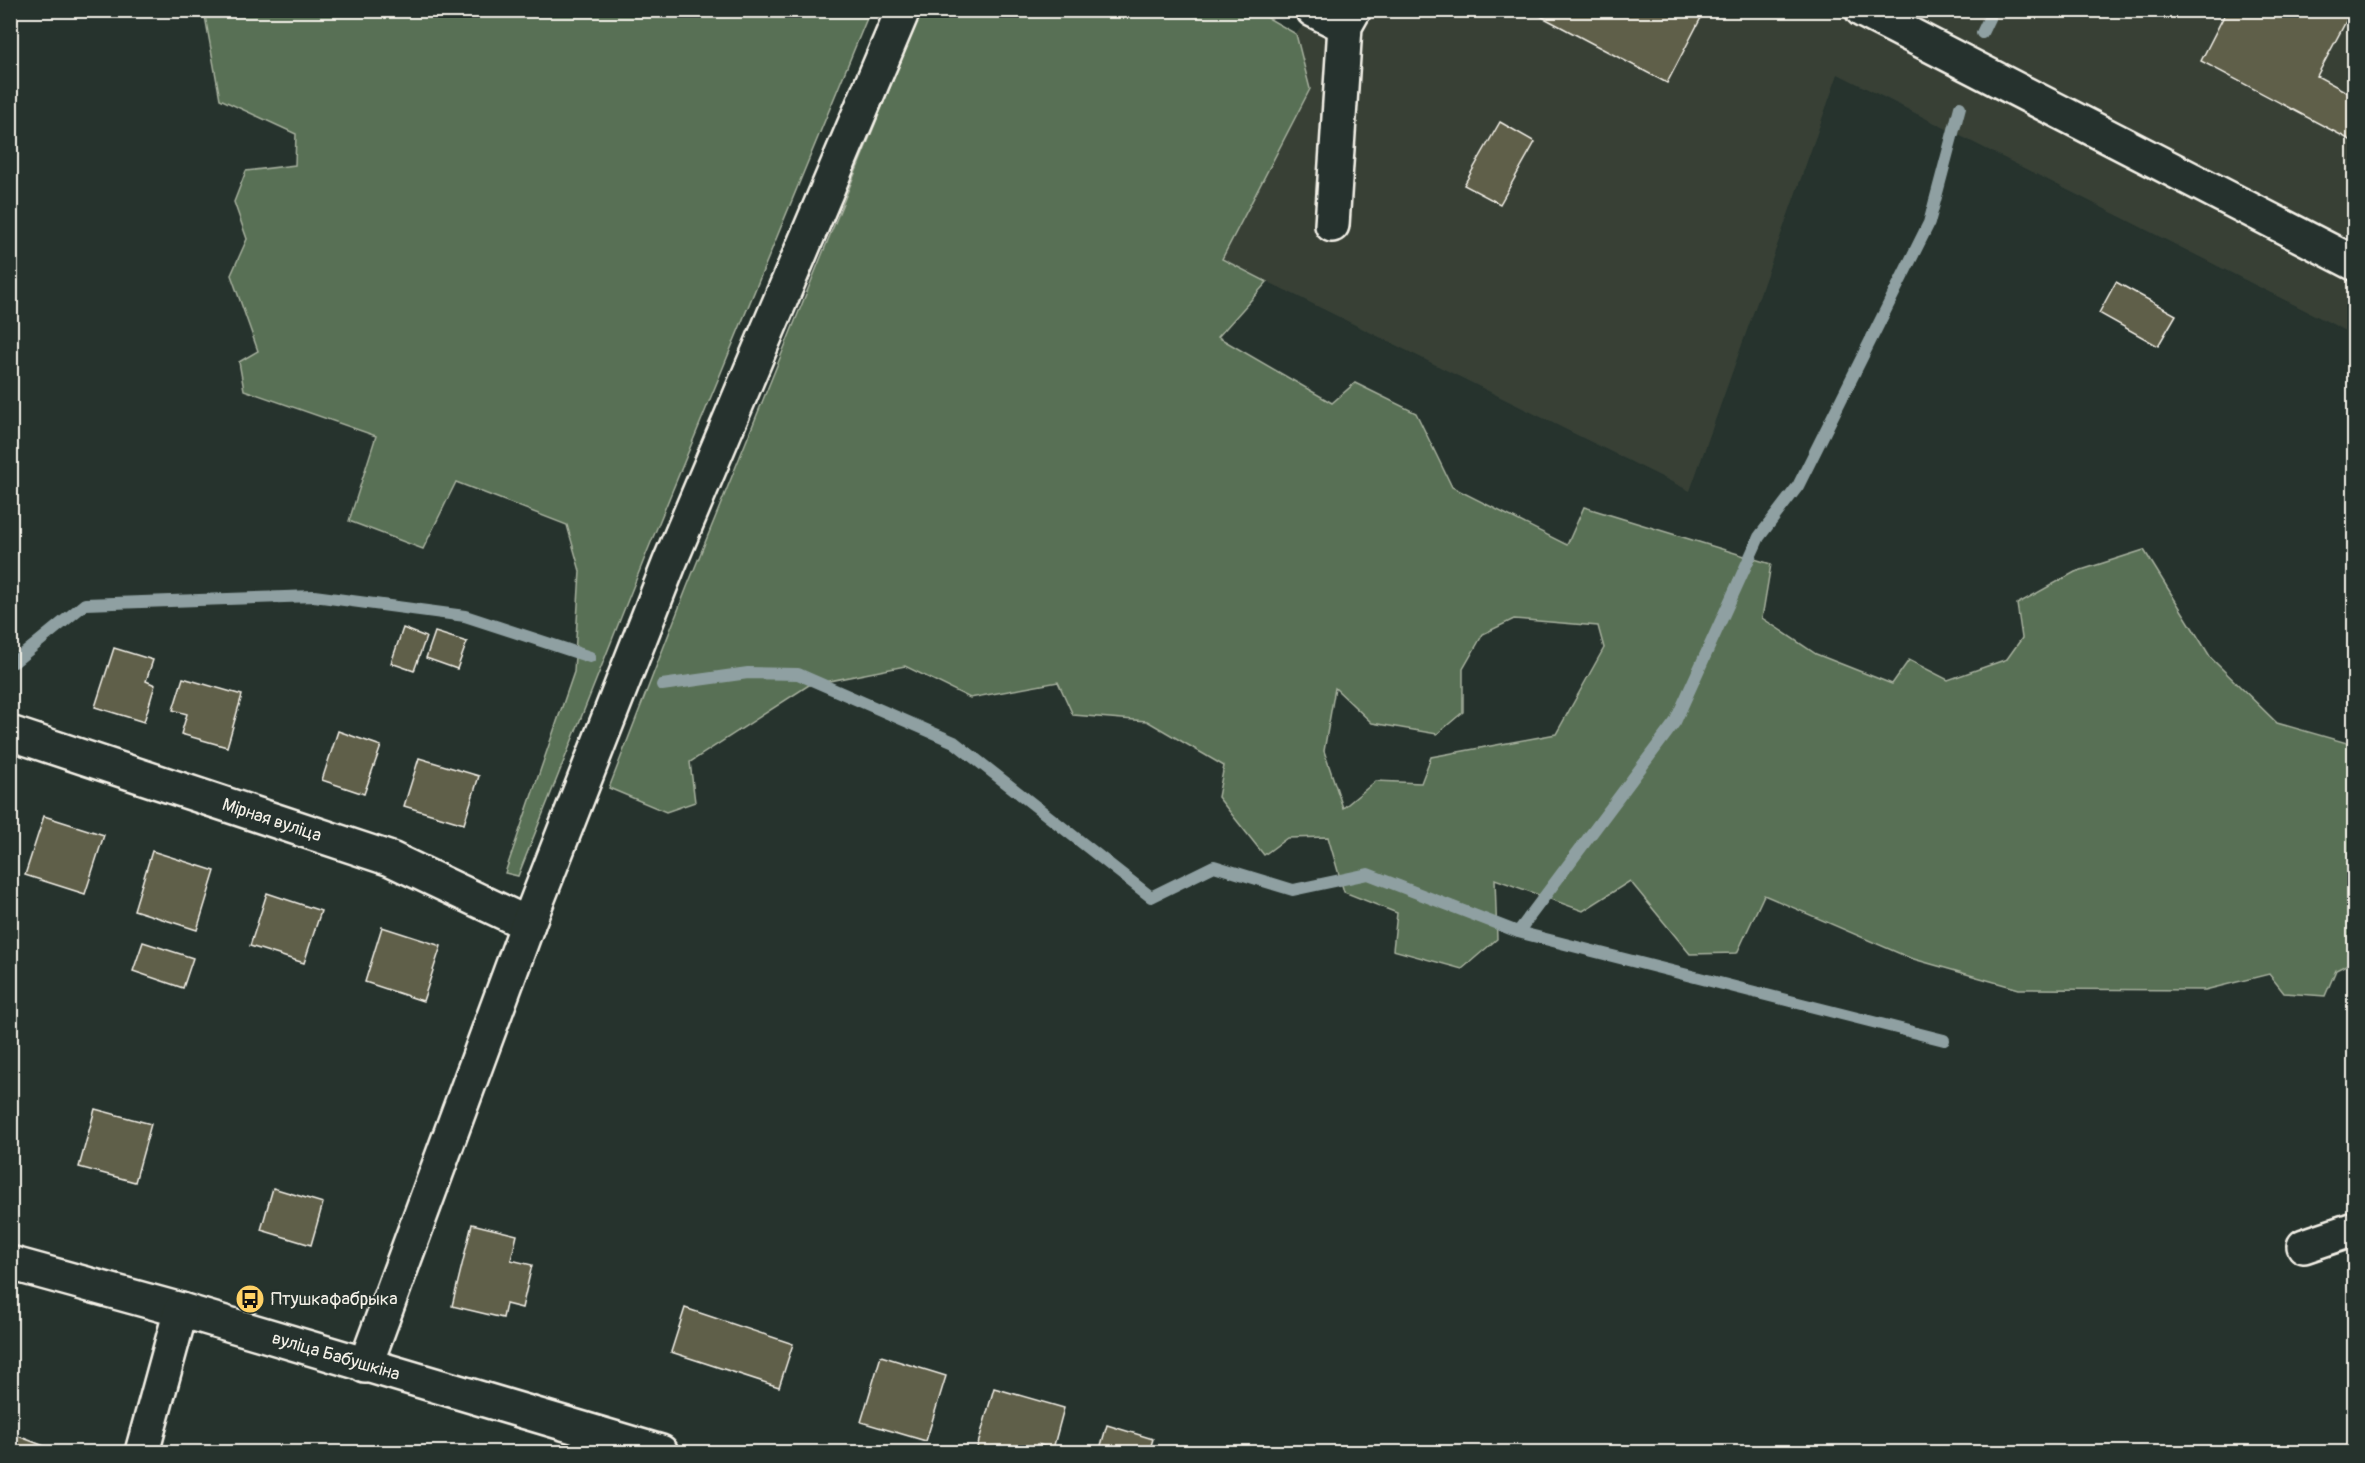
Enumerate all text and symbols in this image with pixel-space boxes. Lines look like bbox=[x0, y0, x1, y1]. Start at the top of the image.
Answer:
street label: Мірная вуліца bbox=[219, 793, 325, 847]
bus stop icon: Птушкафабрыка bbox=[234, 1283, 266, 1315]
place label: Птушкафабрыка bbox=[271, 1288, 398, 1311]
street label: вуліца Бабушкіна bbox=[269, 1326, 403, 1386]

